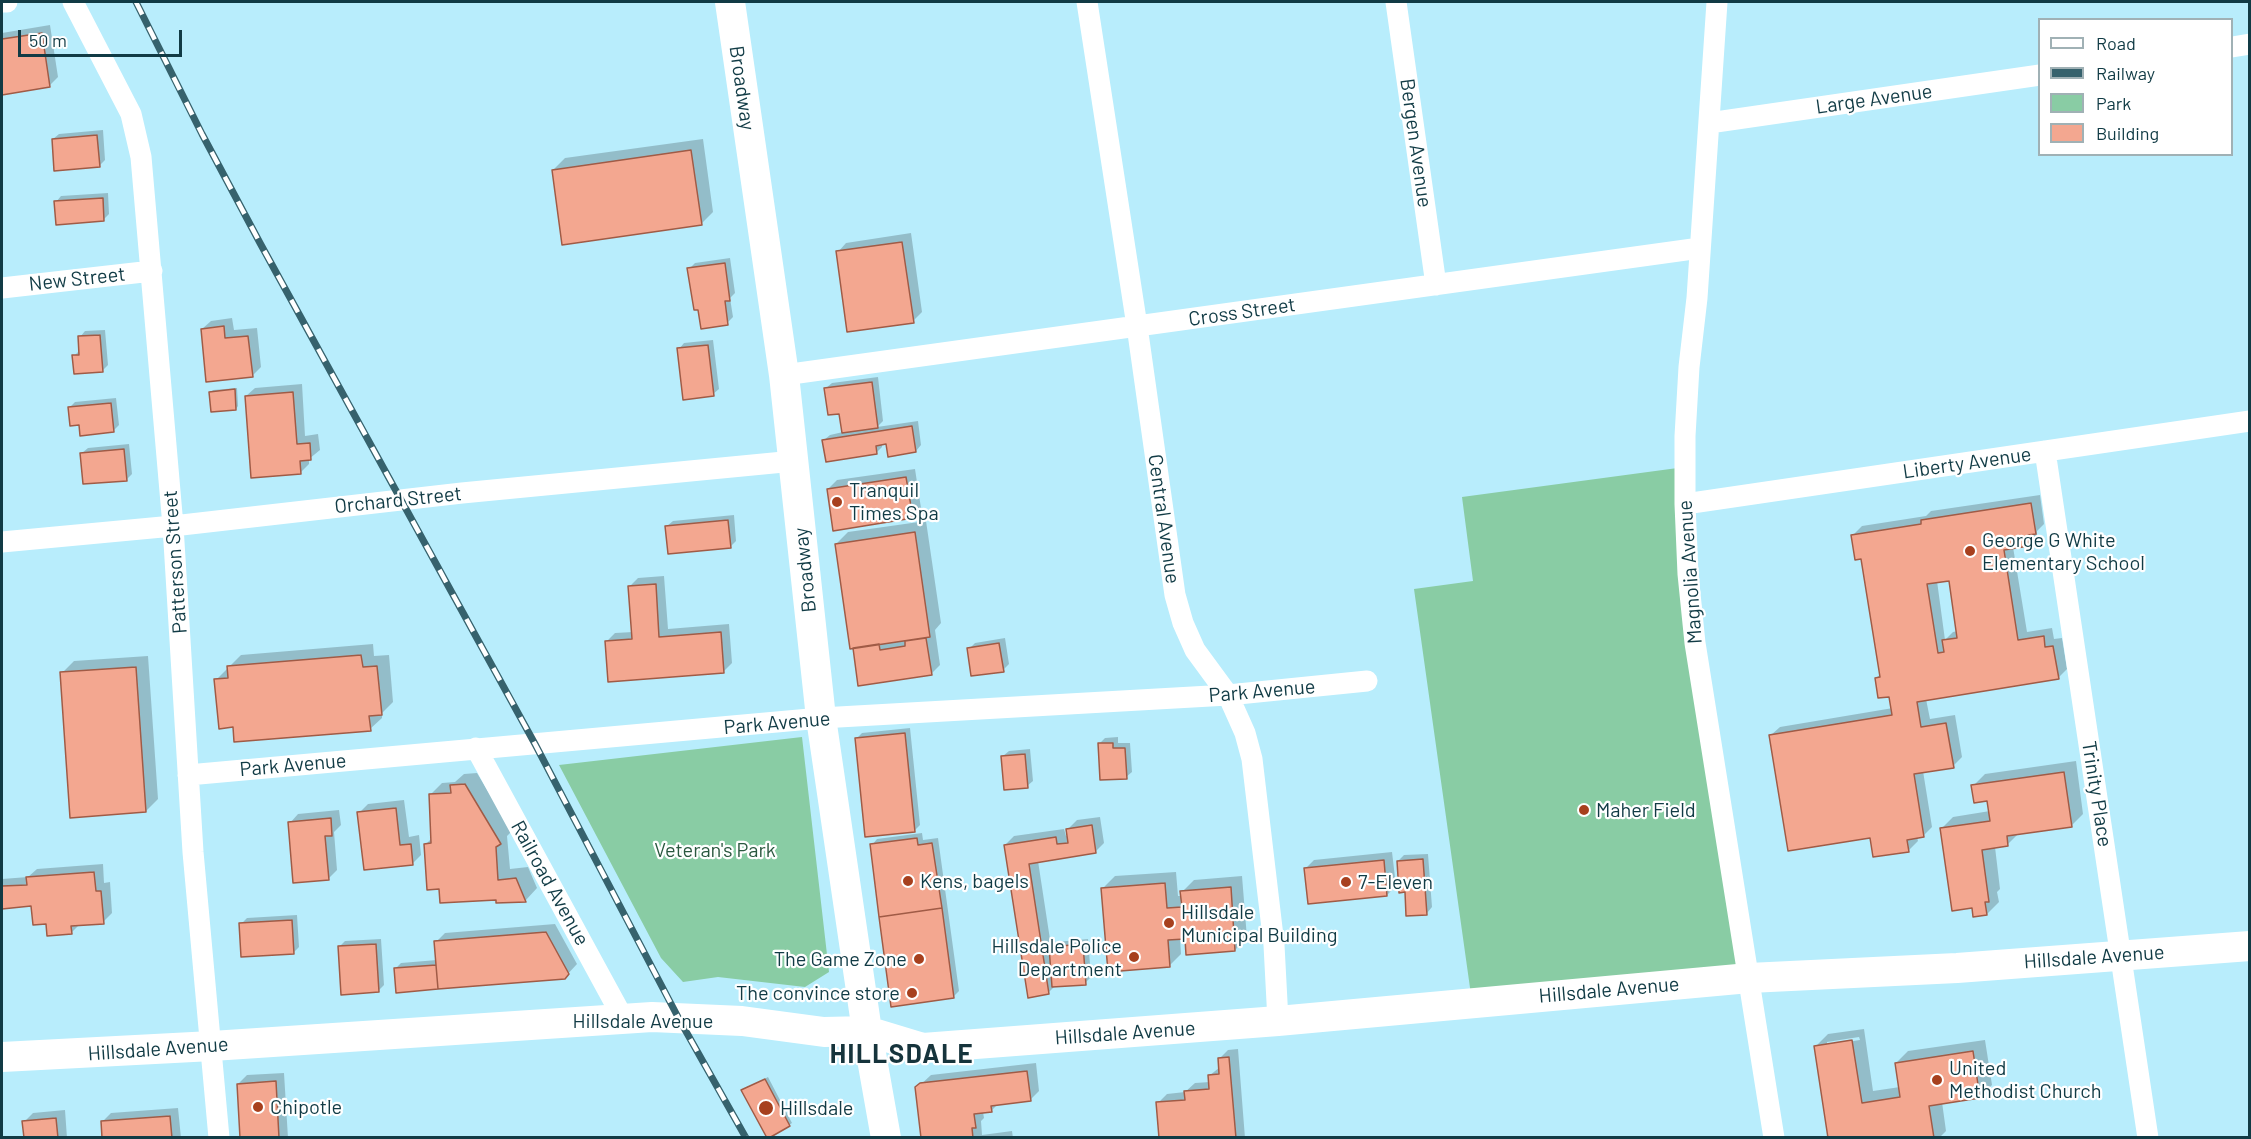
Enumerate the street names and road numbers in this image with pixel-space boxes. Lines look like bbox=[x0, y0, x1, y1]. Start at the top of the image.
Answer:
street label: Broadway bbox=[724, 44, 760, 132]
street label: Bergen Avenue bbox=[1395, 77, 1437, 209]
street label: Large Avenue bbox=[1814, 79, 1934, 119]
street label: New Street bbox=[28, 262, 126, 296]
street label: Cross Street bbox=[1187, 293, 1297, 331]
street label: Liberty Avenue bbox=[1901, 442, 2033, 484]
street label: Central Avenue bbox=[1143, 453, 1185, 585]
street label: Orchard Street bbox=[333, 481, 463, 519]
street label: Patterson Street bbox=[158, 489, 192, 635]
street label: Magnolia Avenue bbox=[1673, 499, 1707, 645]
street label: Broadway bbox=[789, 526, 821, 614]
street label: Park Avenue bbox=[1208, 674, 1316, 708]
street label: Park Avenue bbox=[723, 706, 831, 740]
street label: Trinity Place bbox=[2077, 739, 2117, 849]
street label: Park Avenue bbox=[239, 748, 347, 782]
street label: Railroad Avenue bbox=[506, 816, 594, 950]
street label: Hillsdale Avenue bbox=[2023, 940, 2165, 974]
street label: Hillsdale Avenue bbox=[1538, 972, 1680, 1008]
street label: Hillsdale Avenue bbox=[573, 1009, 713, 1033]
street label: Hillsdale Avenue bbox=[1054, 1016, 1196, 1050]
street label: Hillsdale Avenue bbox=[87, 1032, 229, 1066]

